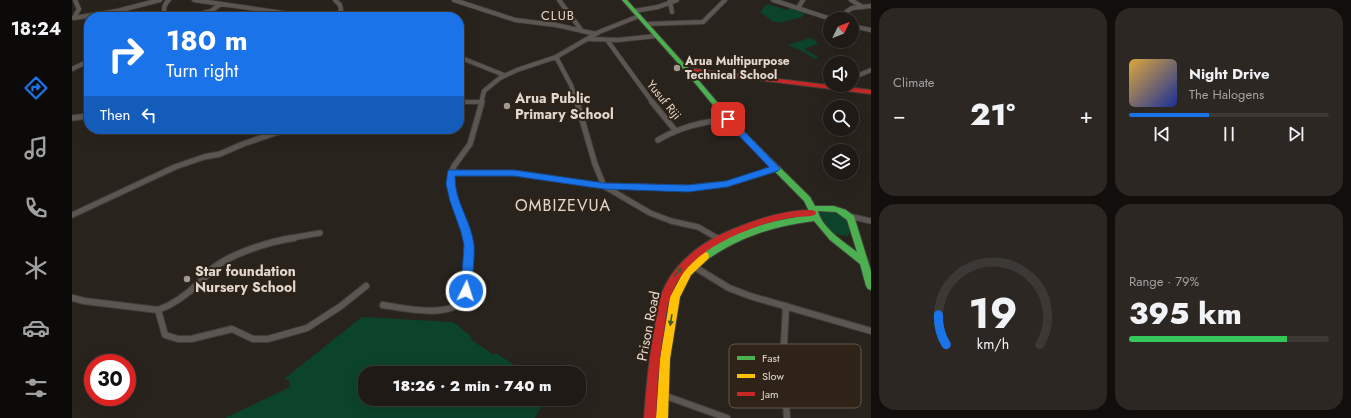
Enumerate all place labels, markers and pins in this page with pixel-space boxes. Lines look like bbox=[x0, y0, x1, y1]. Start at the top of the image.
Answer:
place label: Arua Multipurpose Technical School bbox=[684, 52, 790, 84]
marker: Arua Multipurpose Technical School bbox=[672, 63, 682, 73]
place label: Arua Public Primary School bbox=[514, 88, 614, 124]
marker: Arua Public Primary School bbox=[502, 101, 512, 111]
pin bbox=[711, 102, 745, 136]
place label: Star foundation Nursery School bbox=[195, 261, 296, 297]
marker: Star foundation Nursery School bbox=[182, 274, 192, 284]

